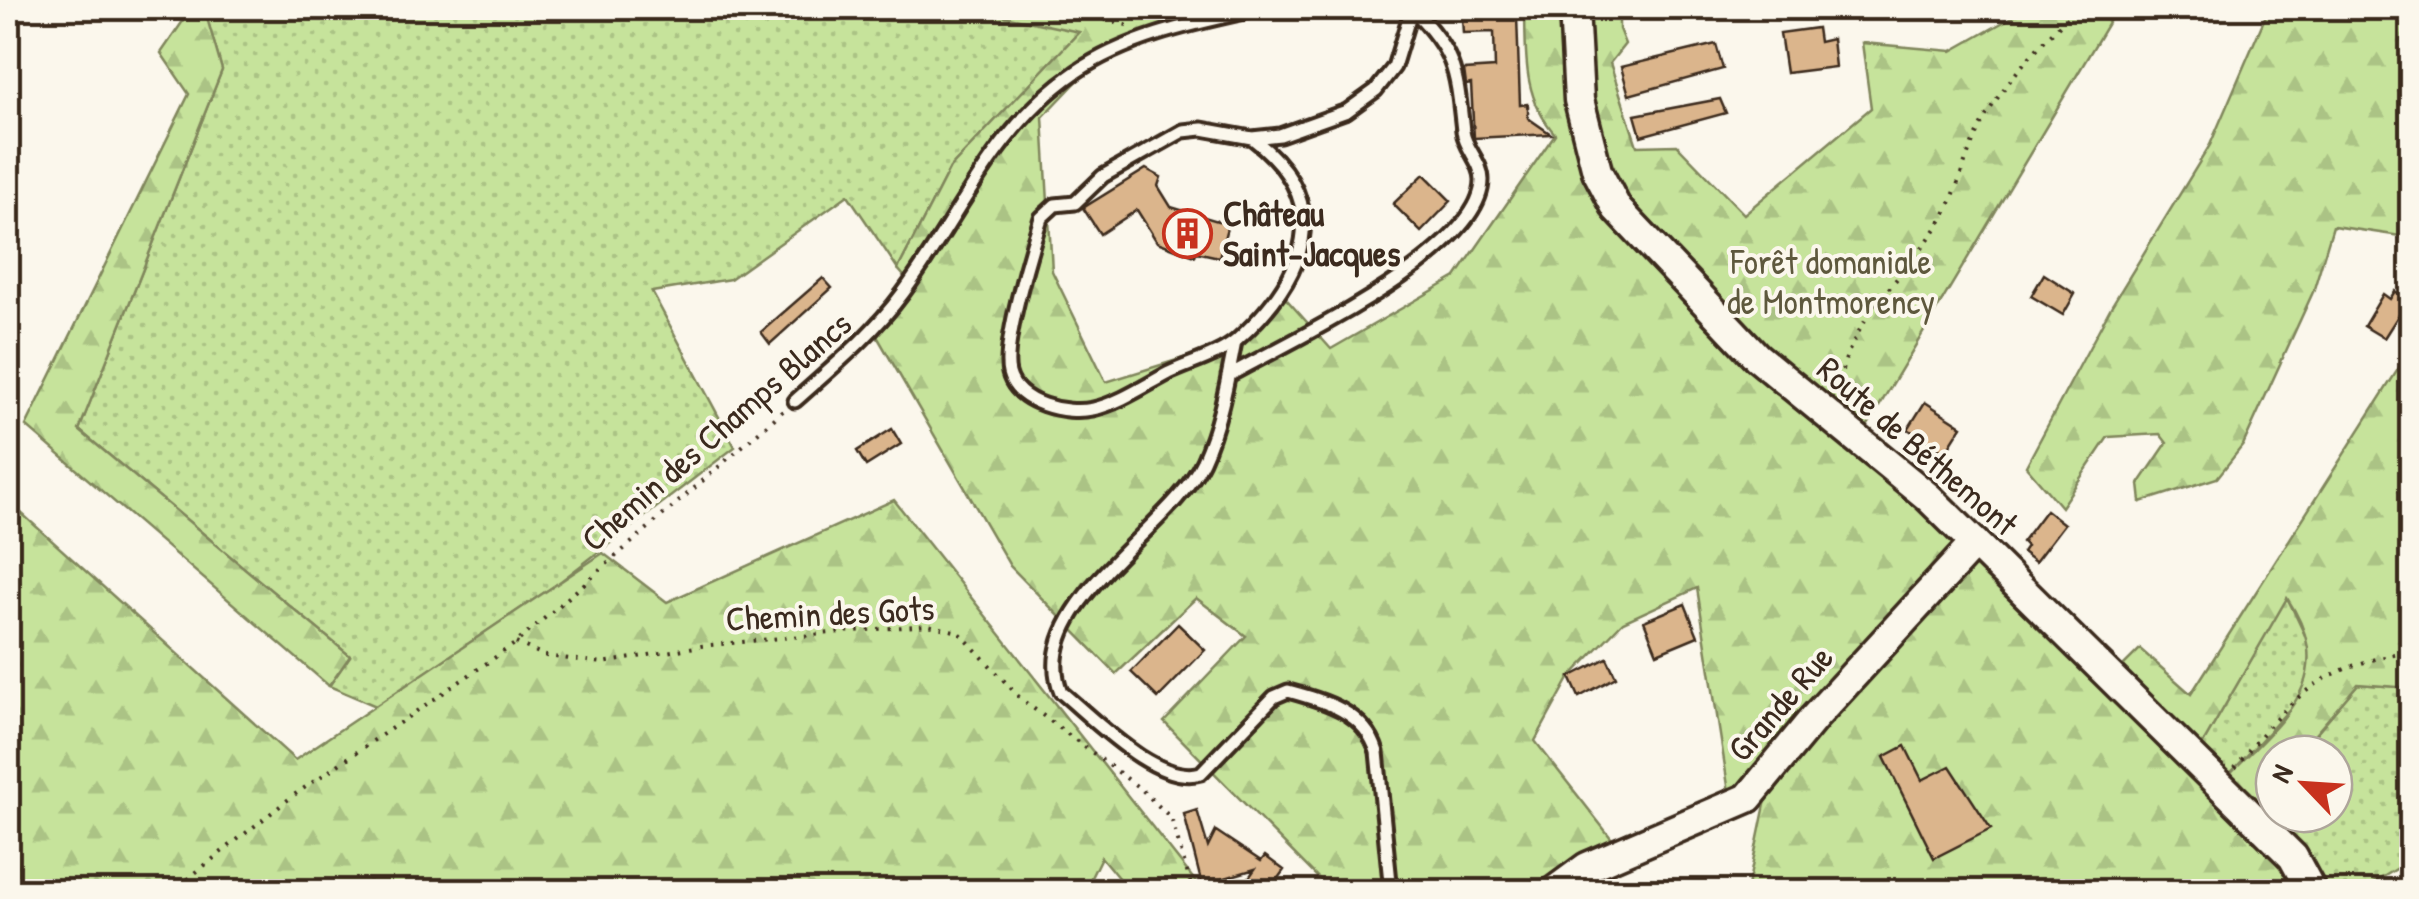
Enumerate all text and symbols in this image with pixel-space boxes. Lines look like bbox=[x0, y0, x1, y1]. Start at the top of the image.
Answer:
place label: Château Saint-Jacques bbox=[1223, 190, 1401, 278]
building icon: Château Saint-Jacques bbox=[1162, 207, 1214, 259]
park label: Forêt domaniale de Montmorency bbox=[1727, 238, 1935, 325]
street label: Chemin des Champs Blancs bbox=[571, 300, 861, 562]
street label: Route de Béthemont bbox=[1808, 346, 2029, 547]
street label: Chemin des Gots bbox=[724, 584, 936, 642]
street label: Grande Rue bbox=[1717, 635, 1843, 771]
north arrow bbox=[2254, 734, 2354, 834]
text: N bbox=[2261, 759, 2302, 788]

